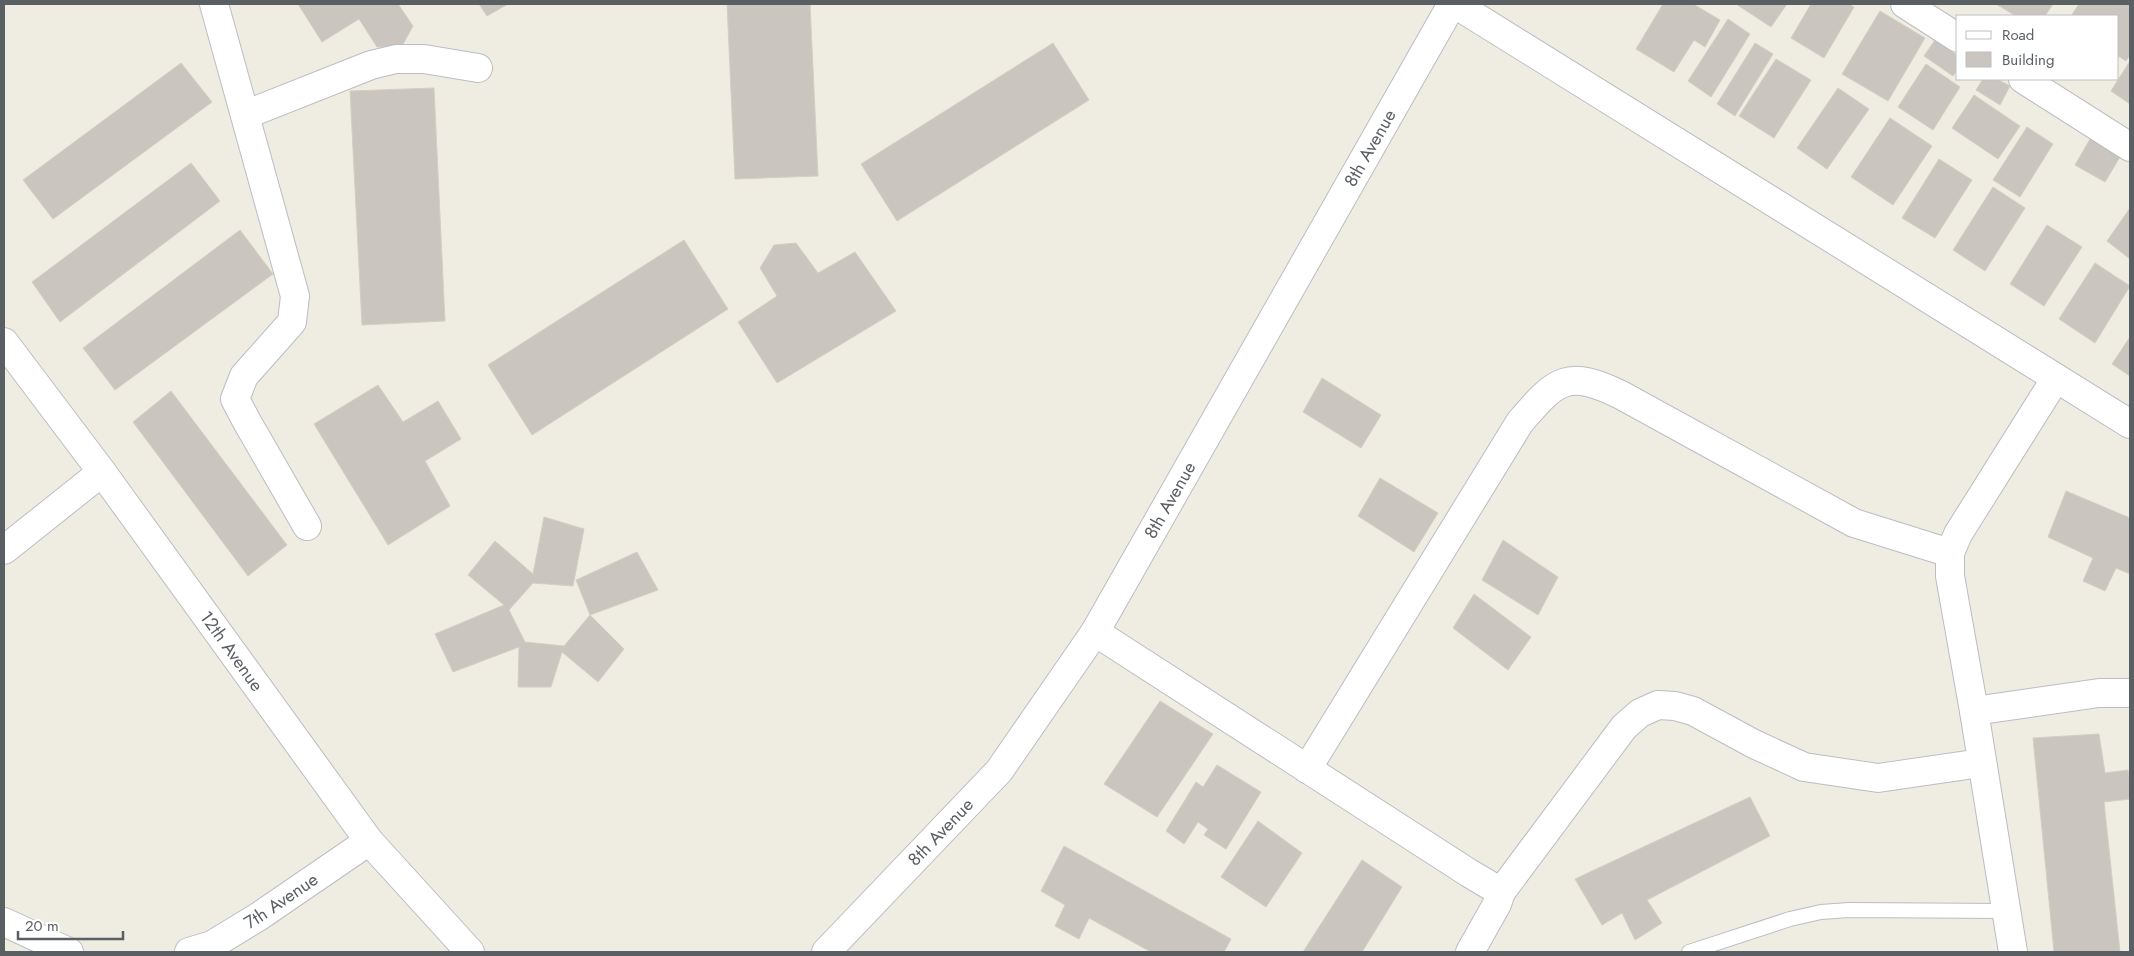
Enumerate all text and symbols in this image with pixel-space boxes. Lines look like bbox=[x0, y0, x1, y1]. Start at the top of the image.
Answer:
legend bbox=[1956, 15, 2119, 80]
text: Road bbox=[2002, 24, 2034, 46]
text: Building bbox=[2002, 49, 2054, 71]
street label: 8th Avenue bbox=[1338, 105, 1402, 191]
street label: 8th Avenue bbox=[1138, 457, 1202, 544]
street label: 12th Avenue bbox=[194, 606, 270, 697]
street label: 8th Avenue bbox=[902, 792, 980, 872]
street label: 7th Avenue bbox=[239, 866, 324, 936]
scale bar bbox=[18, 908, 122, 940]
text: 20 m bbox=[25, 915, 59, 937]

